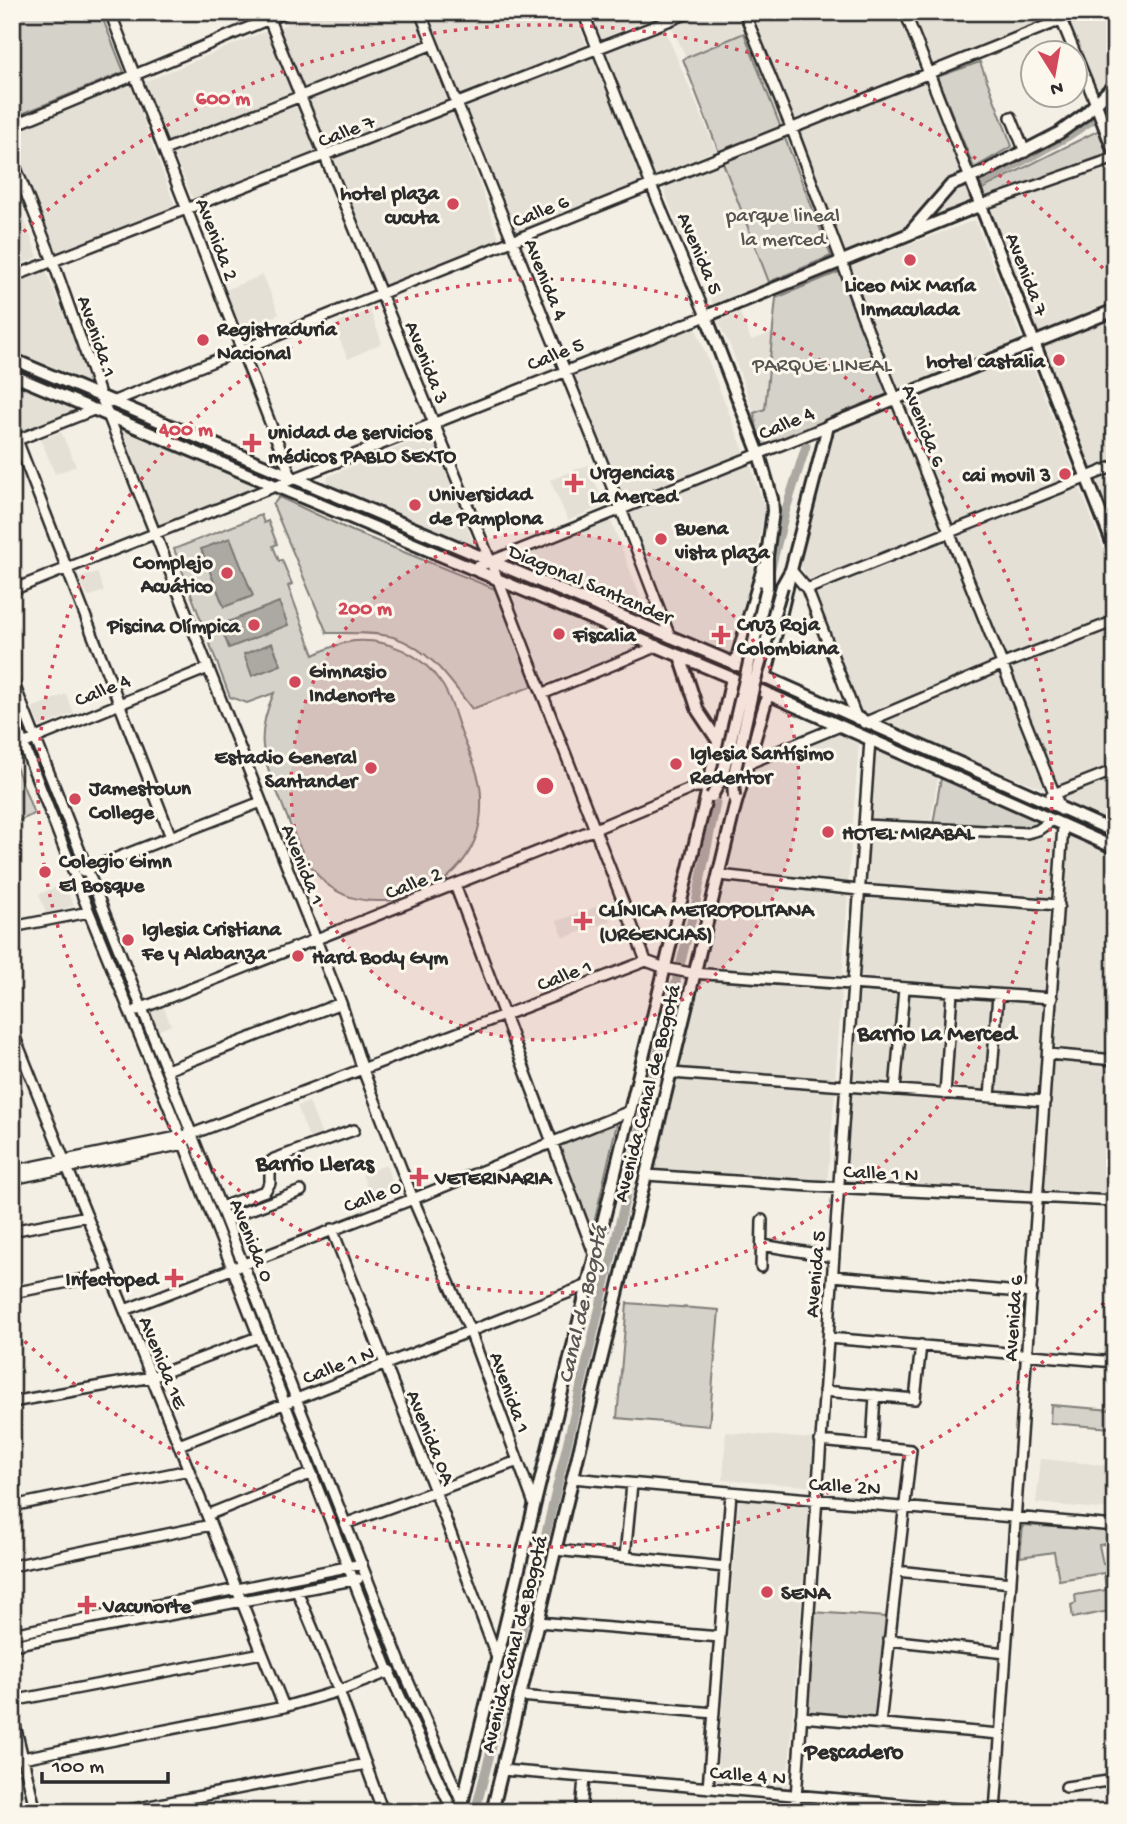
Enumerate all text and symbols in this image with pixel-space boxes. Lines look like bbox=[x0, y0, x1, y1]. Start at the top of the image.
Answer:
north arrow bbox=[1018, 38, 1088, 108]
text: N bbox=[1048, 75, 1065, 100]
text: 600 m bbox=[196, 88, 250, 113]
street label: Calle 7 bbox=[315, 111, 380, 156]
place label: hotel plaza cucuta bbox=[340, 183, 440, 232]
street label: Calle 6 bbox=[509, 191, 574, 236]
street label: Avenida 2 bbox=[188, 196, 242, 285]
marker: hotel plaza cucuta bbox=[445, 196, 461, 212]
park label: parque lineal la merced bbox=[725, 205, 840, 254]
street label: Avenida 5 bbox=[669, 209, 726, 299]
street label: Avenida 7 bbox=[997, 230, 1052, 321]
street label: Avenida 4 bbox=[516, 236, 571, 325]
marker: Liceo Mix María Inmaculada bbox=[902, 252, 918, 268]
place label: Liceo Mix María Inmaculada bbox=[844, 275, 977, 324]
street label: Avenida 1 bbox=[69, 293, 120, 381]
street label: Avenida 3 bbox=[397, 318, 453, 408]
place label: Registraduria Nacional bbox=[216, 319, 338, 368]
marker: Registraduria Nacional bbox=[195, 332, 211, 348]
street label: Calle 5 bbox=[524, 334, 588, 379]
place label: hotel castalia bbox=[926, 351, 1046, 376]
marker: hotel castalia bbox=[1051, 352, 1067, 368]
park label: PARQUE LINEAL bbox=[752, 355, 893, 380]
street label: Avenida 6 bbox=[894, 381, 950, 471]
street label: Calle 4 bbox=[756, 402, 819, 448]
text: 400 m bbox=[158, 419, 213, 444]
place label: unidad de servicios médicos PABLO SEXTO bbox=[268, 422, 456, 471]
marker: unidad de servicios médicos PABLO SEXTO bbox=[242, 433, 262, 453]
place label: Urgencias La Merced bbox=[590, 462, 680, 511]
place label: cai movil 3 bbox=[963, 465, 1051, 490]
marker: cai movil 3 bbox=[1057, 466, 1073, 482]
marker: Urgencias La Merced bbox=[564, 473, 584, 493]
place label: Universidad de Pamplona bbox=[429, 484, 544, 533]
marker: Universidad de Pamplona bbox=[407, 497, 423, 513]
place label: Buena vista plaza bbox=[674, 518, 771, 567]
marker: Buena vista plaza bbox=[653, 531, 669, 547]
street label: Diagonal Santander bbox=[502, 540, 677, 633]
place label: Complejo Acuático bbox=[132, 552, 213, 601]
marker: Complejo Acuático bbox=[219, 565, 235, 581]
text: 200 m bbox=[338, 598, 392, 623]
place label: Cruz Roja Colombiana bbox=[736, 614, 840, 663]
place label: Piscina Olímpica bbox=[106, 616, 241, 641]
marker: Piscina Olímpica bbox=[246, 617, 262, 633]
place label: Fiscalia bbox=[572, 625, 637, 650]
marker: Cruz Roja Colombiana bbox=[711, 625, 731, 645]
marker: Fiscalia bbox=[551, 626, 567, 642]
place label: Gimnasio Indenorte bbox=[309, 661, 396, 710]
street label: Calle 4 bbox=[72, 670, 135, 715]
marker: Gimnasio Indenorte bbox=[287, 674, 303, 690]
place label: Iglesia Santísimo Redentor bbox=[689, 743, 834, 792]
place label: Estadio General Santander bbox=[215, 747, 360, 796]
marker: Iglesia Santísimo Redentor bbox=[668, 756, 684, 772]
marker: Estadio General Santander bbox=[363, 760, 379, 776]
centre of rings bbox=[533, 774, 557, 798]
place label: Jamestown College bbox=[88, 778, 192, 827]
marker: Jamestown College bbox=[67, 791, 83, 807]
street label: Avenida 1 bbox=[273, 821, 328, 909]
place label: HOTEL MIRABAL bbox=[842, 823, 976, 848]
marker: HOTEL MIRABAL bbox=[820, 824, 836, 840]
place label: Colegio Gimn El Bosque bbox=[58, 851, 173, 900]
street label: Calle 2 bbox=[383, 863, 446, 907]
marker: Colegio Gimn El Bosque bbox=[37, 864, 53, 880]
place label: CLÍNICA METROPOLITANA (URGENCIAS) bbox=[598, 899, 815, 949]
marker: CLÍNICA METROPOLITANA (URGENCIAS) bbox=[573, 911, 593, 931]
place label: Iglesia Cristiana Fe y Alabanza bbox=[141, 919, 282, 968]
marker: Iglesia Cristiana Fe y Alabanza bbox=[120, 932, 136, 948]
place label: Hard Body Gym bbox=[312, 947, 448, 972]
marker: Hard Body Gym bbox=[290, 948, 306, 964]
street label: Calle 1 bbox=[534, 955, 596, 999]
street label: Avenida Canal de Bogotá bbox=[610, 981, 689, 1205]
district label: Barrio La Merced bbox=[857, 1022, 1019, 1049]
district label: Barrio Lleras bbox=[255, 1152, 375, 1179]
street label: Calle 1 N bbox=[843, 1161, 919, 1190]
marker: VETERINARIA bbox=[409, 1167, 429, 1187]
place label: VETERINARIA bbox=[434, 1168, 553, 1193]
street label: Calle 0 bbox=[341, 1176, 406, 1221]
street label: Avenida 0 bbox=[222, 1196, 278, 1287]
water label: Canal de Bogotá bbox=[553, 1222, 616, 1386]
street label: Avenida 5 bbox=[801, 1230, 834, 1319]
marker: Infectoped bbox=[164, 1268, 184, 1288]
place label: Infectoped bbox=[66, 1269, 161, 1294]
street label: Avenida 6 bbox=[1000, 1274, 1031, 1362]
street label: Avenida 1E bbox=[131, 1313, 191, 1414]
street label: Calle 1 N bbox=[300, 1342, 379, 1392]
street label: Avenida 1 bbox=[482, 1349, 534, 1437]
street label: Avenida 0A bbox=[398, 1387, 460, 1491]
street label: Calle 2N bbox=[808, 1474, 882, 1503]
street label: Avenida Canal de Bogotá bbox=[477, 1532, 556, 1756]
place label: SENA bbox=[781, 1583, 832, 1608]
marker: SENA bbox=[759, 1584, 775, 1600]
marker: Vacunorte bbox=[77, 1595, 97, 1615]
place label: Vacunorte bbox=[102, 1596, 192, 1621]
scale bar bbox=[42, 1740, 168, 1784]
district label: Pescadero bbox=[802, 1740, 904, 1767]
text: 100 m bbox=[51, 1756, 104, 1781]
street label: Calle 4 N bbox=[708, 1762, 787, 1793]

